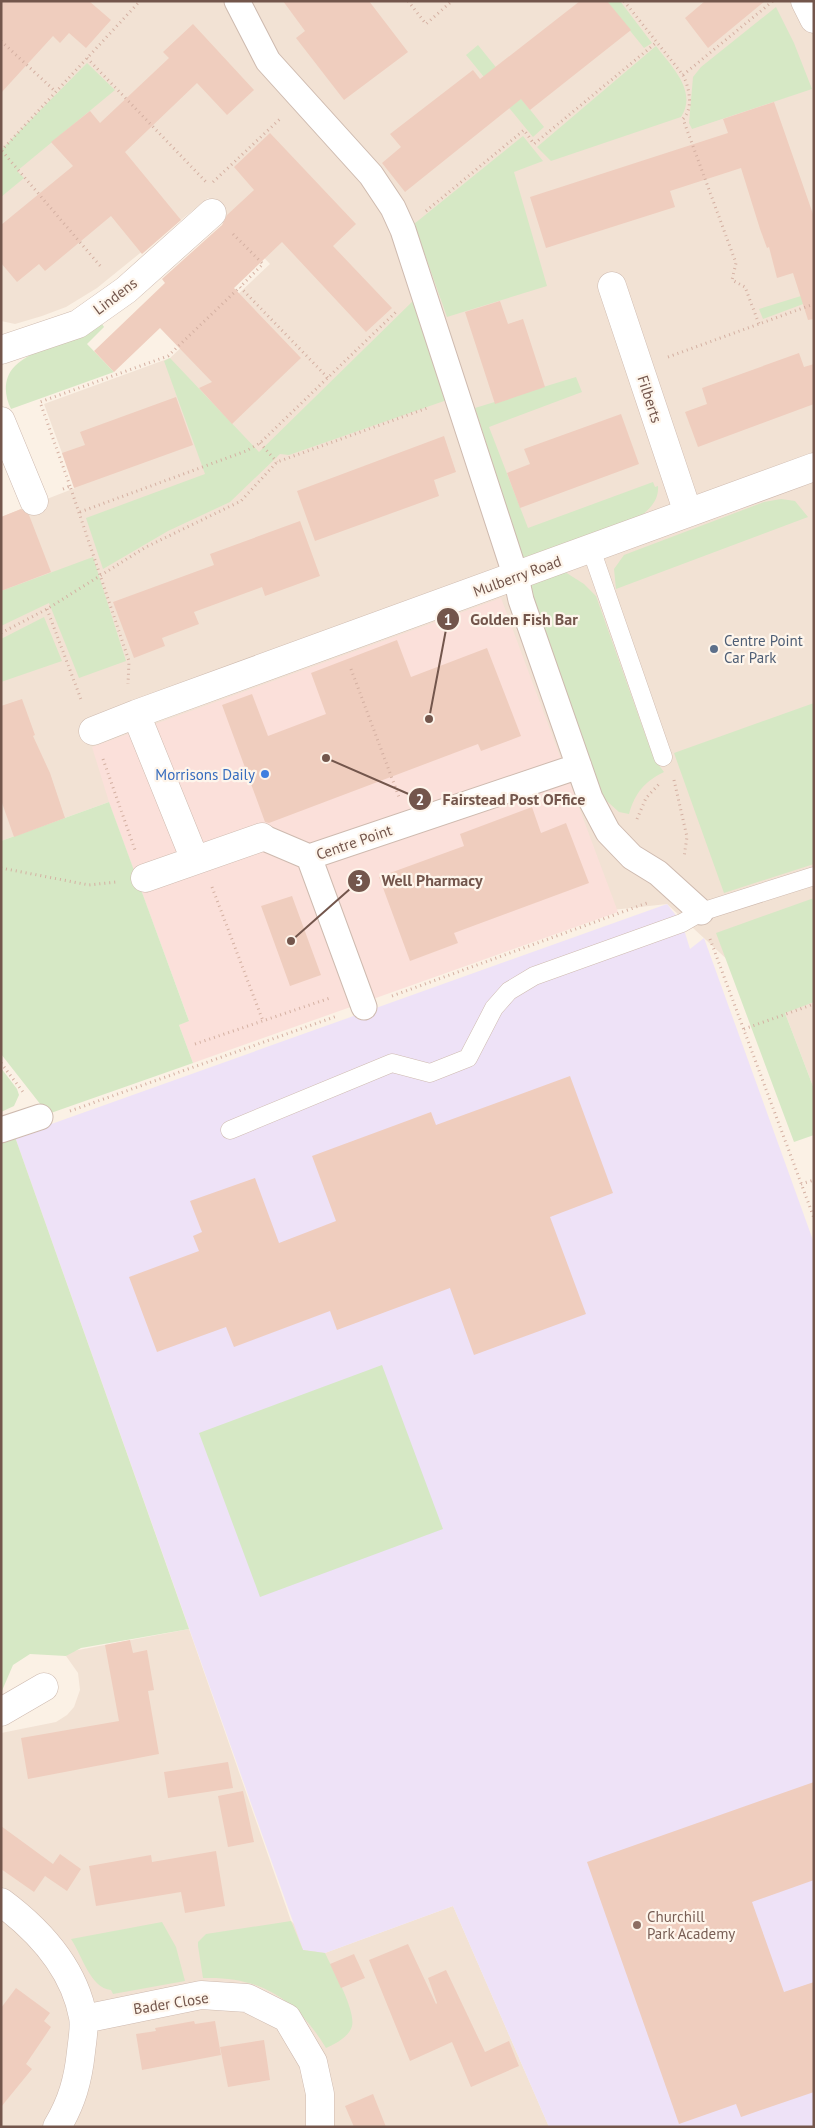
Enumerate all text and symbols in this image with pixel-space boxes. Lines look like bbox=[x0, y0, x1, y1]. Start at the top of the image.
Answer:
street label: Lindens bbox=[89, 273, 141, 319]
street label: Filberts bbox=[633, 373, 667, 425]
street label: Mulberry Road bbox=[470, 551, 564, 601]
callout: Golden Fish Bar bbox=[435, 604, 588, 635]
text: Golden Fish Bar bbox=[470, 609, 578, 629]
text: 1 bbox=[444, 610, 452, 629]
place label: Centre Point Car Park bbox=[724, 631, 803, 667]
marker: Centre Point Car Park bbox=[708, 643, 720, 655]
place label: Morrisons Daily bbox=[155, 765, 255, 784]
marker: Morrisons Daily bbox=[259, 768, 271, 780]
callout: Fairstead Post OFfice bbox=[407, 784, 595, 815]
text: Fairstead Post OFfice bbox=[443, 789, 585, 809]
text: 2 bbox=[416, 790, 424, 809]
street label: Centre Point bbox=[314, 820, 394, 864]
callout: Well Pharmacy bbox=[346, 865, 492, 896]
text: Well Pharmacy bbox=[381, 870, 483, 890]
text: 3 bbox=[355, 871, 363, 890]
place label: Churchill Park Academy bbox=[647, 1907, 735, 1943]
marker: Churchill Park Academy bbox=[631, 1919, 643, 1931]
street label: Bader Close bbox=[132, 1988, 210, 2018]

